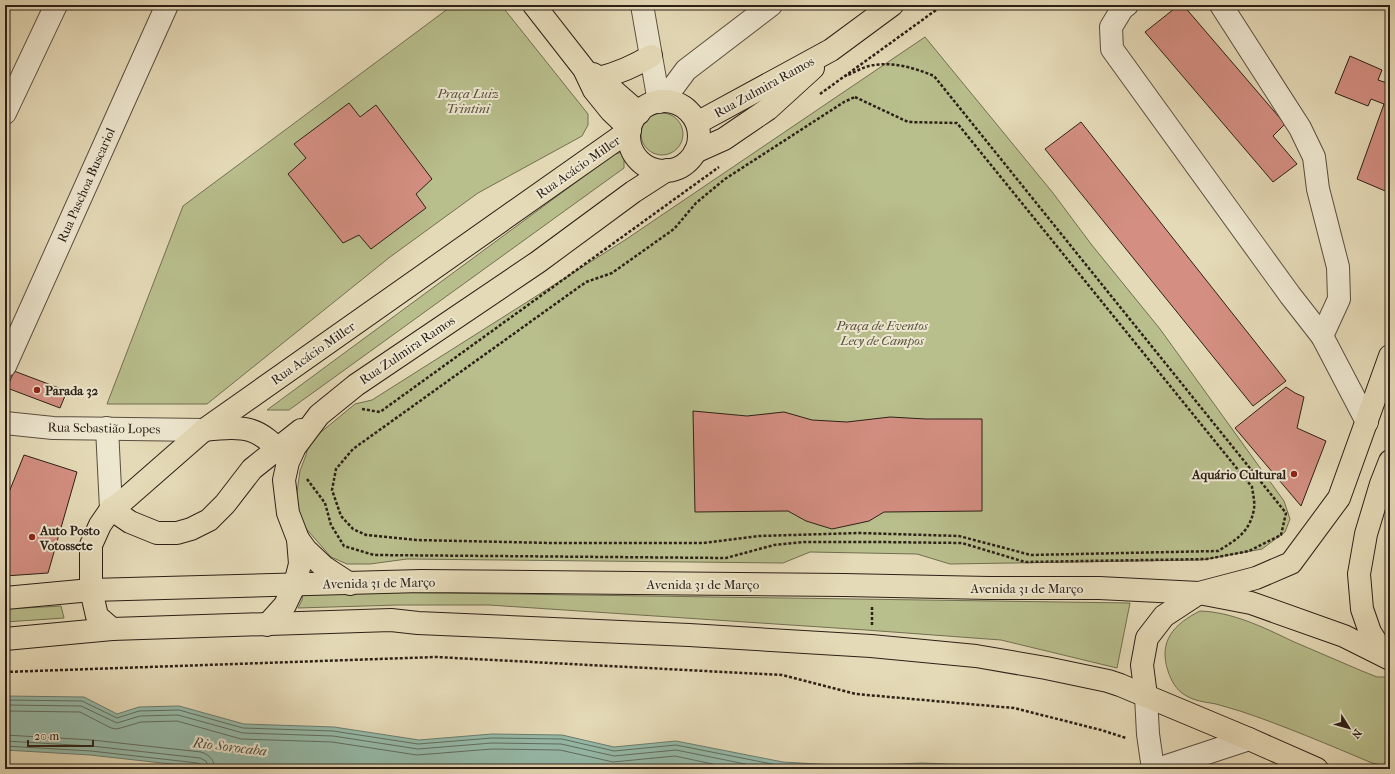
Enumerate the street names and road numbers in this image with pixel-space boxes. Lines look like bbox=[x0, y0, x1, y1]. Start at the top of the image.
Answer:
street label: Rua Zulmira Ramos bbox=[711, 53, 817, 121]
street label: Rua Paschoa Buscariol bbox=[54, 125, 118, 245]
street label: Rua Acácio Miller bbox=[533, 132, 623, 202]
street label: Rua Zulmira Ramos bbox=[356, 312, 458, 387]
street label: Rua Acácio Miller bbox=[268, 318, 358, 388]
street label: Rua Sebastião Lopes bbox=[47, 420, 161, 436]
street label: Avenida 31 de Março bbox=[321, 575, 436, 593]
street label: Avenida 31 de Março bbox=[646, 577, 760, 593]
street label: Avenida 31 de Março bbox=[970, 581, 1084, 597]

